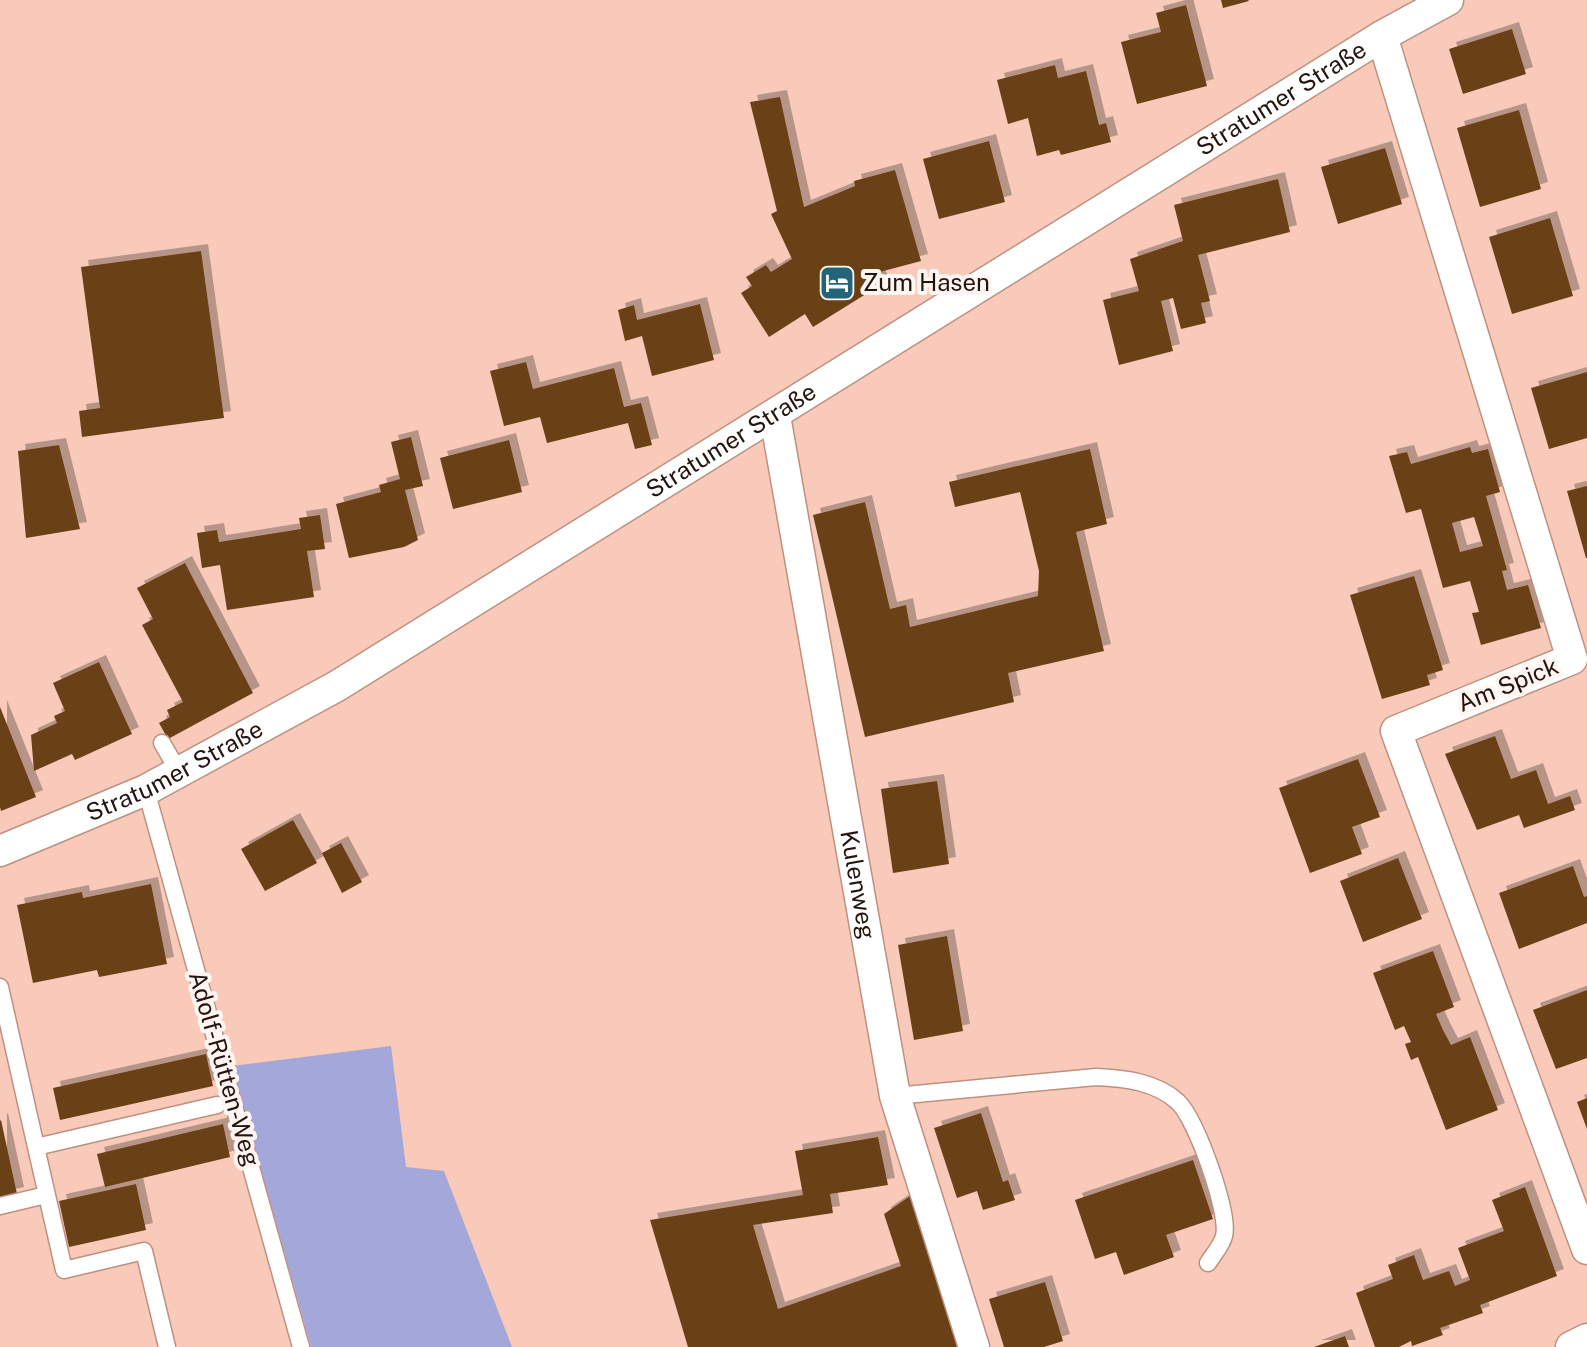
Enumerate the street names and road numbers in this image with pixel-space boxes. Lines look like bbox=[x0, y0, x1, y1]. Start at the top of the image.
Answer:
street label: Stratumer Straße bbox=[1191, 34, 1371, 161]
street label: Stratumer Straße bbox=[641, 377, 821, 503]
street label: Am Spick bbox=[1453, 651, 1562, 717]
street label: Stratumer Straße bbox=[82, 714, 267, 826]
street label: Kulenweg bbox=[835, 828, 882, 941]
street label: Adolf-Rütten-Weg bbox=[184, 968, 266, 1169]

